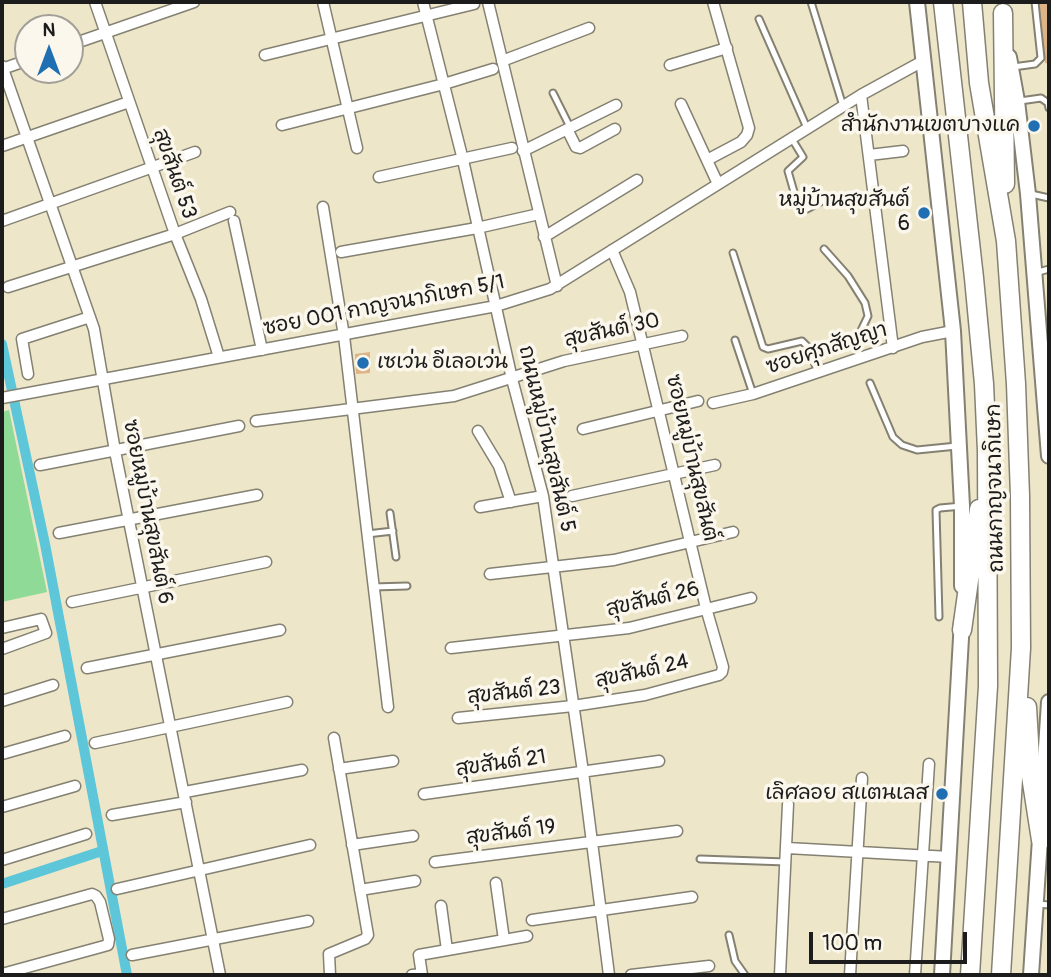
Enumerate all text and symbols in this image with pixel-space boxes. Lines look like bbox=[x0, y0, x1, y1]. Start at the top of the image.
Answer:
north arrow bbox=[14, 14, 84, 84]
text: N bbox=[43, 18, 55, 42]
place label: สำนักงานเขตบางแค bbox=[841, 113, 1020, 139]
marker: สำนักงานเขตบางแค bbox=[1026, 118, 1042, 134]
street label: สุขสันต์ 53 bbox=[147, 126, 201, 222]
place label: หมู่บ้านสุขสันต์ 6 bbox=[779, 188, 910, 238]
marker: หมู่บ้านสุขสันต์ 6 bbox=[916, 205, 932, 221]
street label: ซอย 001 กาญจนาภิเษก 5/1 bbox=[261, 270, 507, 342]
street label: สุขสันต์ 30 bbox=[562, 309, 662, 353]
street label: ซอยศุภสัญญา bbox=[763, 318, 891, 380]
street label: ถนนหมู่บ้านสุขสันต์ 5 bbox=[512, 343, 580, 535]
place label: เซเว่น อีเลอเว่น bbox=[377, 350, 508, 376]
marker: เซเว่น อีเลอเว่น bbox=[355, 355, 371, 371]
street label: ซอยหมู่บ้านสุขสันต์ bbox=[660, 372, 722, 544]
street label: ถนนกาญจนาภิเษก bbox=[982, 403, 1010, 573]
street label: ซอยหมู่บ้านสุขสันต์ 6 bbox=[117, 418, 177, 606]
street label: สุขสันต์ 26 bbox=[604, 577, 702, 623]
street label: สุขสันต์ 24 bbox=[593, 650, 691, 694]
street label: สุขสันต์ 23 bbox=[466, 676, 562, 710]
street label: สุขสันต์ 21 bbox=[454, 745, 548, 783]
place label: เลิศลอย สแตนเลส bbox=[765, 781, 928, 807]
marker: เลิศลอย สแตนเลส bbox=[934, 786, 950, 802]
street label: สุขสันต์ 19 bbox=[465, 815, 557, 851]
scale bar bbox=[813, 918, 970, 962]
text: 100 m bbox=[822, 930, 882, 957]

